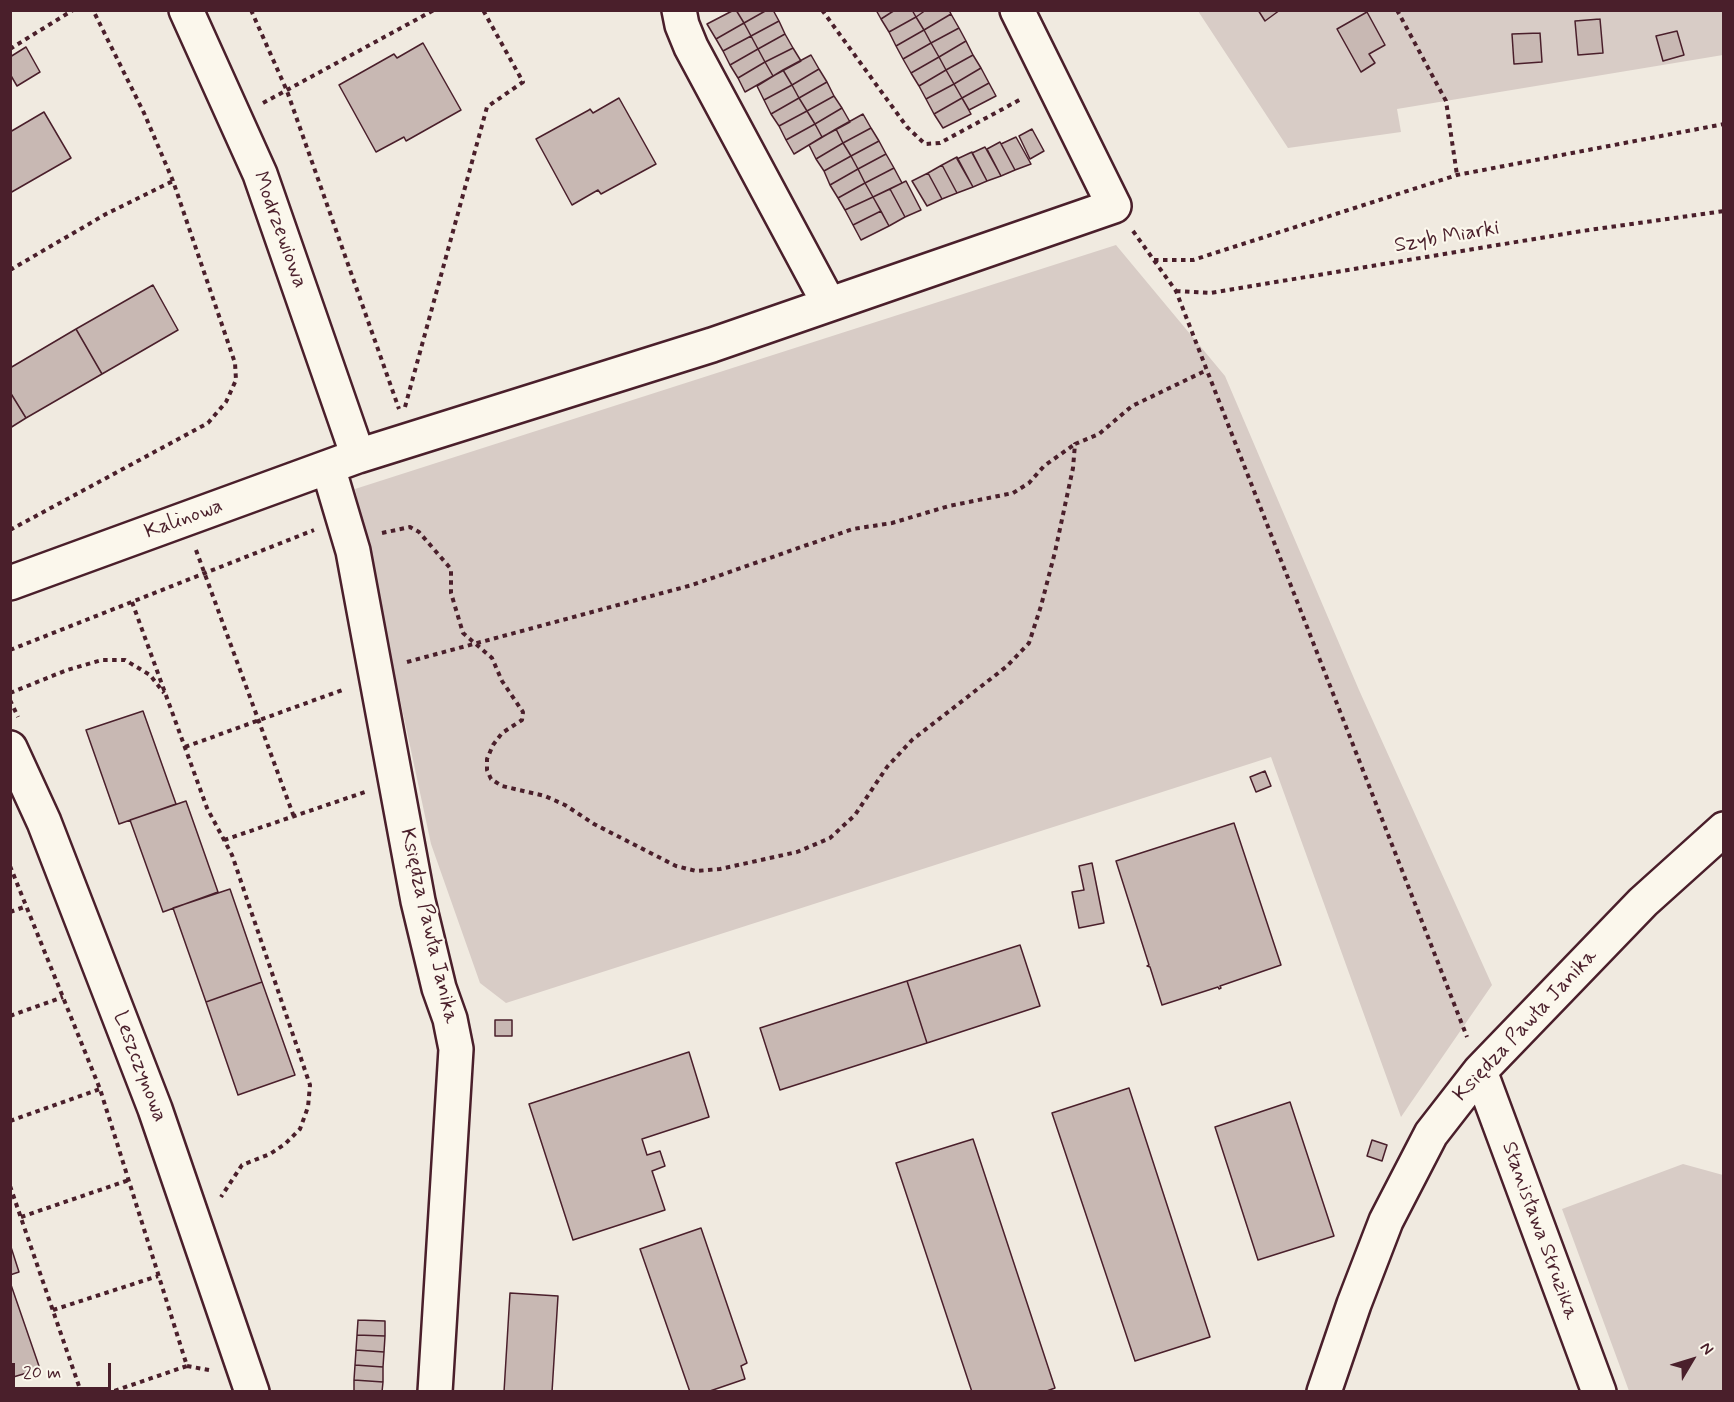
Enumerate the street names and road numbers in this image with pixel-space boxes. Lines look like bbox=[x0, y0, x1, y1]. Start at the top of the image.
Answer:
street label: Modrzewiowa bbox=[246, 168, 312, 292]
street label: Szyb Miarki bbox=[1393, 216, 1501, 260]
street label: Kalinowa bbox=[141, 494, 227, 546]
street label: Księdza Pawła Janika bbox=[393, 826, 463, 1026]
street label: Księdza Pawła Janika bbox=[1449, 944, 1603, 1108]
street label: Leszczynowa bbox=[106, 1008, 172, 1126]
street label: Stanisława Struzika bbox=[1495, 1139, 1583, 1323]

